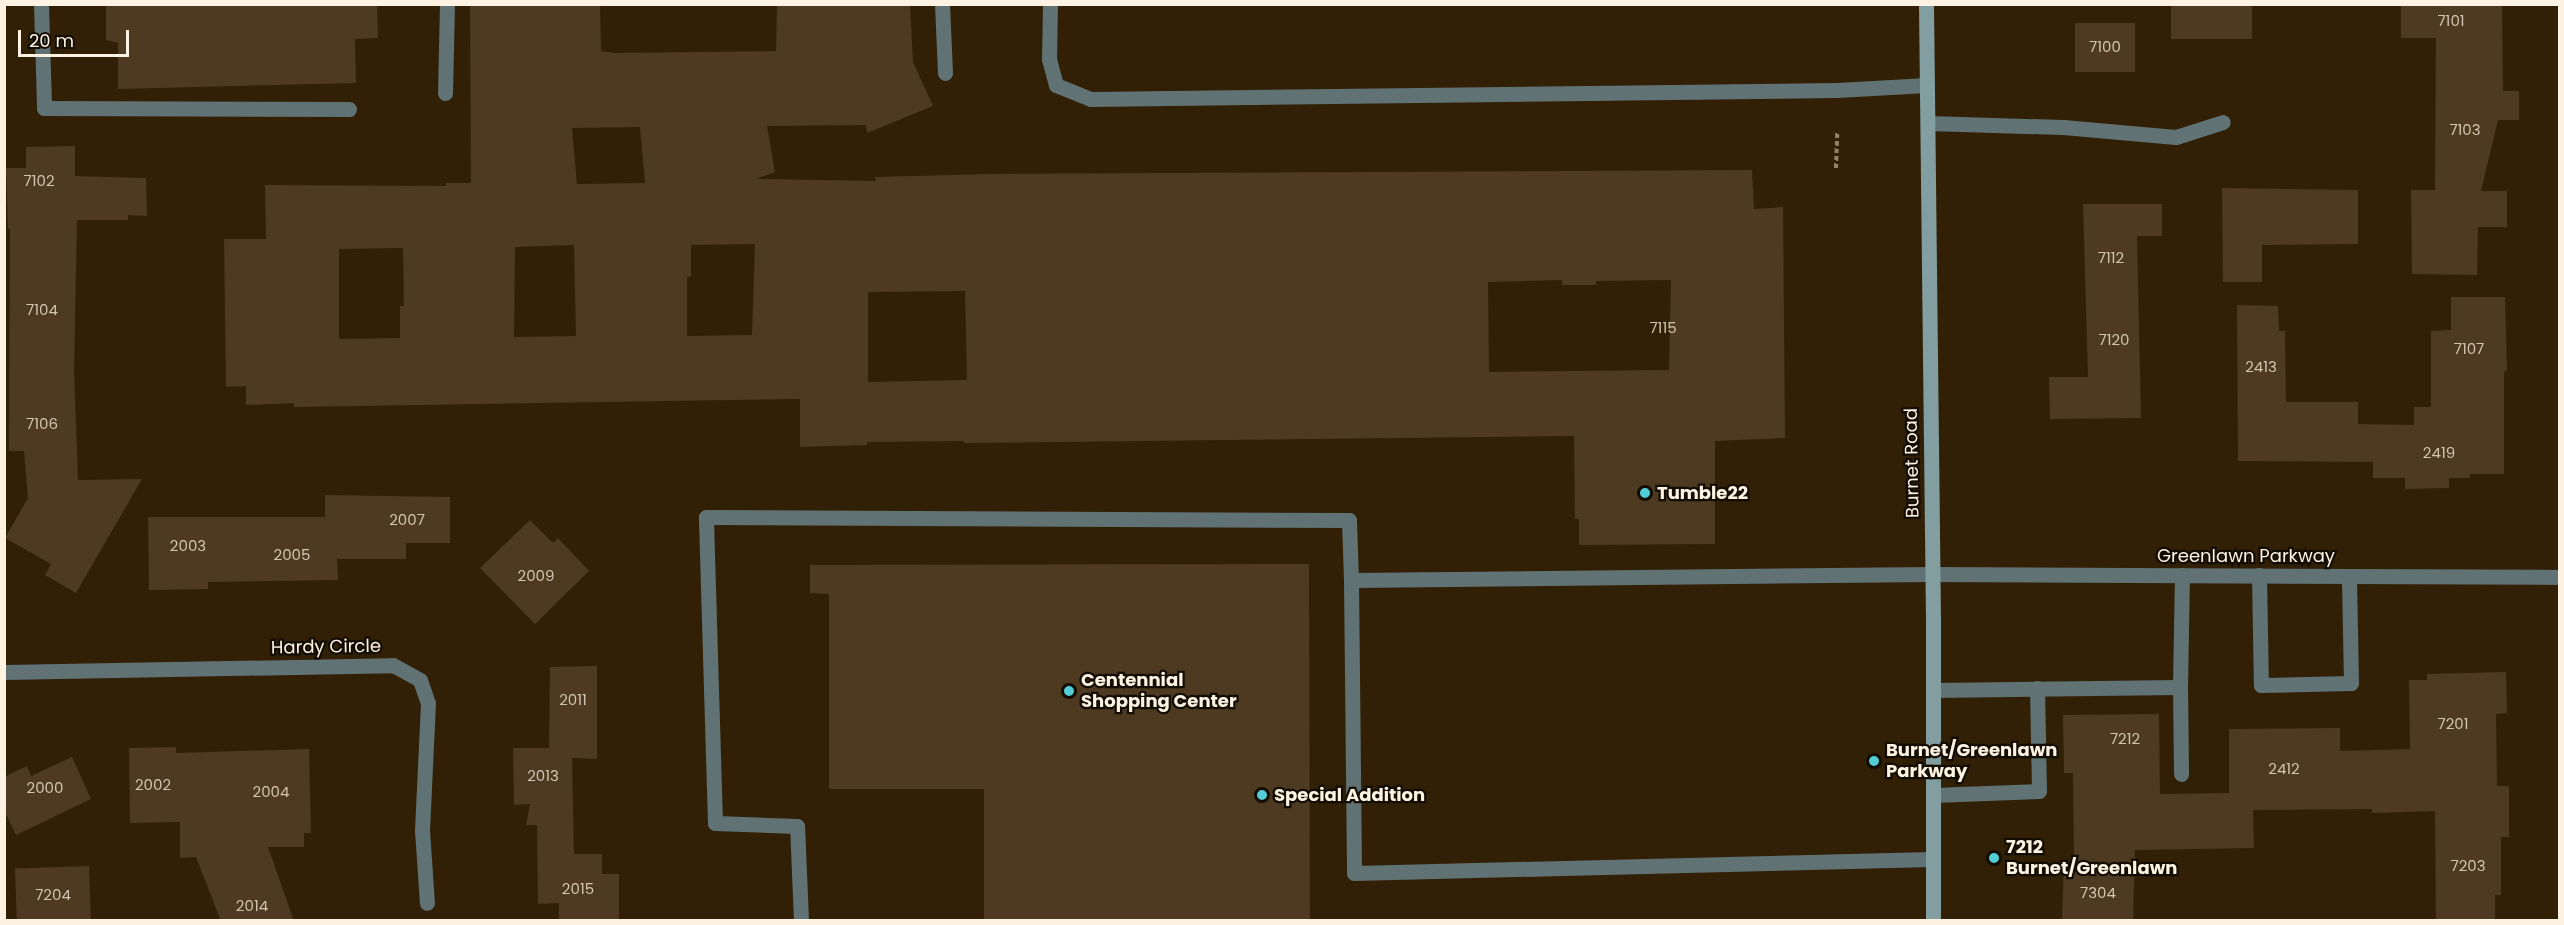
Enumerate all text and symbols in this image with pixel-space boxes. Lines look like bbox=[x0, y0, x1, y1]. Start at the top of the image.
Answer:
house number: 7101 bbox=[2437, 12, 2465, 30]
scale bar bbox=[21, 18, 132, 56]
text: 20 m bbox=[29, 28, 74, 53]
house number: 7100 bbox=[2089, 38, 2121, 56]
house number: 7103 bbox=[2449, 121, 2481, 139]
house number: 7102 bbox=[23, 172, 55, 190]
house number: 7112 bbox=[2098, 249, 2124, 267]
house number: 7104 bbox=[26, 301, 58, 319]
house number: 7115 bbox=[1649, 319, 1677, 337]
house number: 7120 bbox=[2098, 331, 2130, 349]
house number: 7107 bbox=[2454, 340, 2484, 358]
house number: 2413 bbox=[2245, 358, 2277, 376]
street label: Burnet Road bbox=[1900, 408, 1924, 518]
house number: 7106 bbox=[26, 415, 58, 433]
house number: 2419 bbox=[2423, 444, 2455, 462]
place label: Tumble22 bbox=[1657, 482, 1748, 504]
marker: Tumble22 bbox=[1638, 486, 1652, 500]
house number: 2007 bbox=[389, 511, 425, 529]
house number: 2003 bbox=[170, 537, 206, 555]
street label: Greenlawn Parkway bbox=[2157, 545, 2335, 567]
house number: 2005 bbox=[274, 546, 310, 564]
house number: 2009 bbox=[518, 567, 554, 585]
street label: Hardy Circle bbox=[271, 635, 381, 659]
place label: Centennial Shopping Center bbox=[1081, 670, 1237, 712]
marker: Centennial Shopping Center bbox=[1062, 684, 1076, 698]
house number: 2011 bbox=[559, 691, 587, 709]
house number: 7201 bbox=[2437, 715, 2469, 733]
house number: 7212 bbox=[2110, 730, 2140, 748]
place label: Burnet/Greenlawn Parkway bbox=[1886, 740, 2057, 783]
marker: Burnet/Greenlawn Parkway bbox=[1867, 754, 1881, 768]
house number: 2412 bbox=[2268, 760, 2300, 778]
house number: 2013 bbox=[527, 767, 559, 785]
house number: 2002 bbox=[135, 776, 171, 794]
house number: 2000 bbox=[27, 779, 63, 797]
house number: 2004 bbox=[253, 783, 289, 801]
place label: Special Addition bbox=[1274, 784, 1425, 806]
marker: Special Addition bbox=[1255, 788, 1269, 802]
place label: 7212 Burnet/Greenlawn bbox=[2006, 837, 2177, 880]
marker: 7212 Burnet/Greenlawn bbox=[1987, 851, 2001, 865]
house number: 7203 bbox=[2450, 857, 2486, 875]
house number: 2015 bbox=[562, 880, 594, 898]
house number: 7304 bbox=[2080, 884, 2116, 902]
house number: 7204 bbox=[35, 886, 71, 904]
house number: 2014 bbox=[236, 897, 268, 915]

